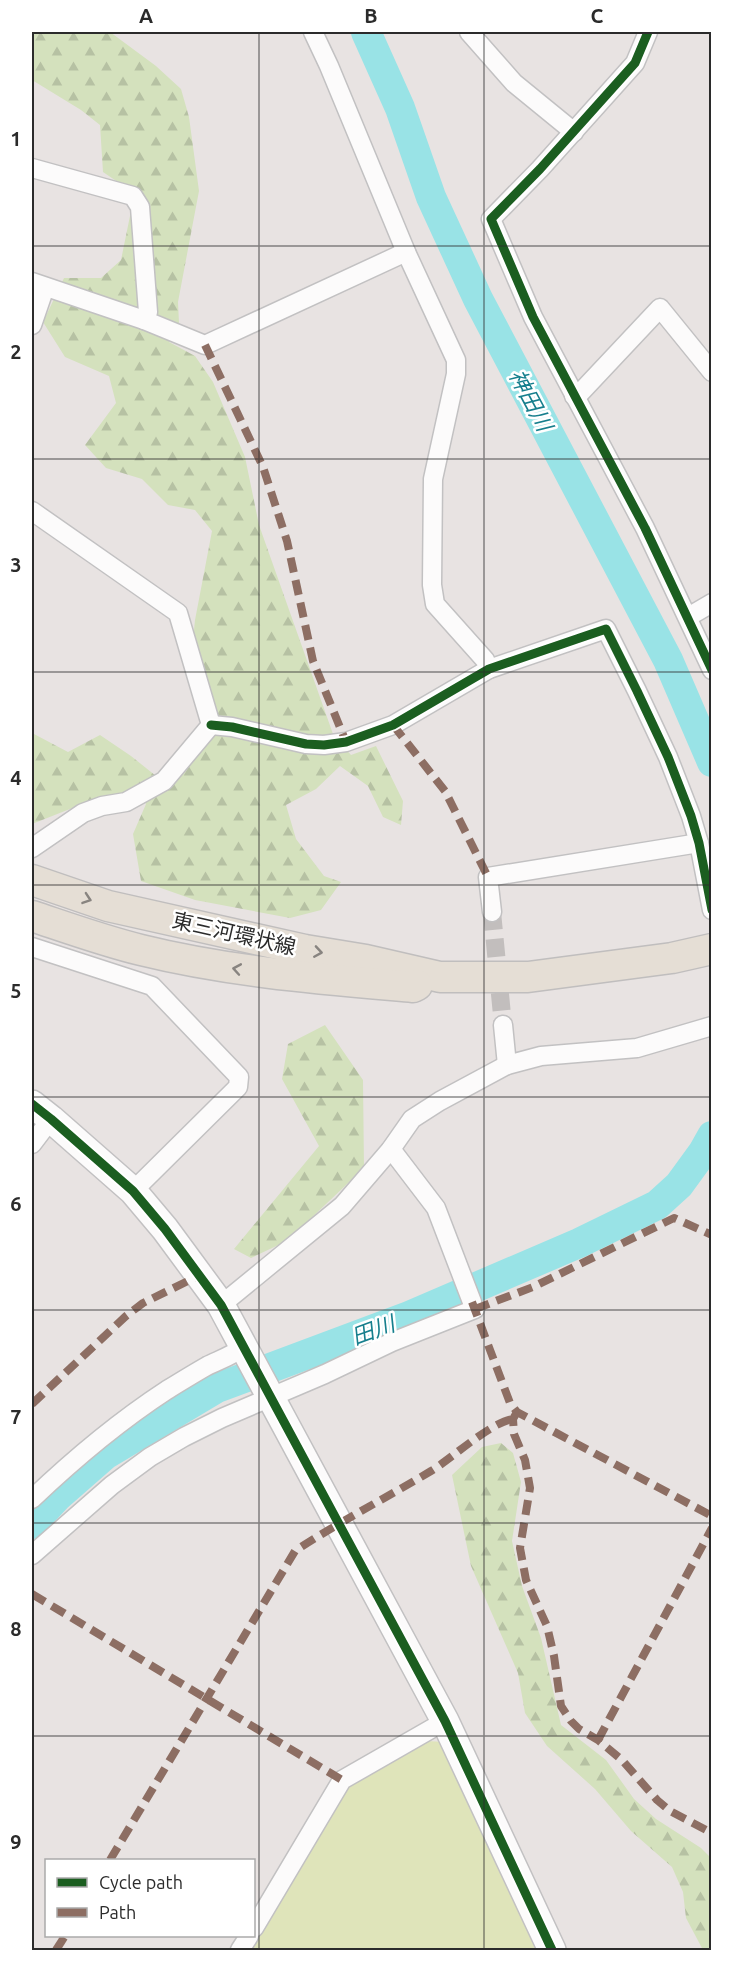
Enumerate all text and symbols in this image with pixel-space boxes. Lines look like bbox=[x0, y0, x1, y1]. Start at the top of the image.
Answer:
text: A bbox=[139, 4, 153, 27]
text: B bbox=[364, 4, 378, 27]
text: C bbox=[591, 4, 604, 27]
text: 1 bbox=[10, 127, 22, 150]
text: 2 bbox=[10, 340, 22, 363]
water label: 神田川 bbox=[505, 365, 559, 437]
text: 3 bbox=[10, 553, 22, 576]
text: 4 bbox=[10, 766, 22, 789]
one-way arrow bbox=[81, 891, 92, 904]
street label: 東三河環状線 bbox=[170, 907, 298, 959]
one-way arrow bbox=[313, 946, 322, 958]
one-way arrow bbox=[233, 963, 242, 975]
text: 5 bbox=[10, 979, 22, 1002]
text: 6 bbox=[10, 1192, 22, 1215]
water label: 田川 bbox=[348, 1310, 400, 1349]
text: 7 bbox=[10, 1405, 22, 1428]
text: 8 bbox=[10, 1617, 22, 1640]
text: 9 bbox=[10, 1830, 22, 1853]
legend bbox=[45, 1859, 255, 1937]
text: Cycle path bbox=[99, 1872, 183, 1892]
text: Path bbox=[99, 1902, 136, 1922]

